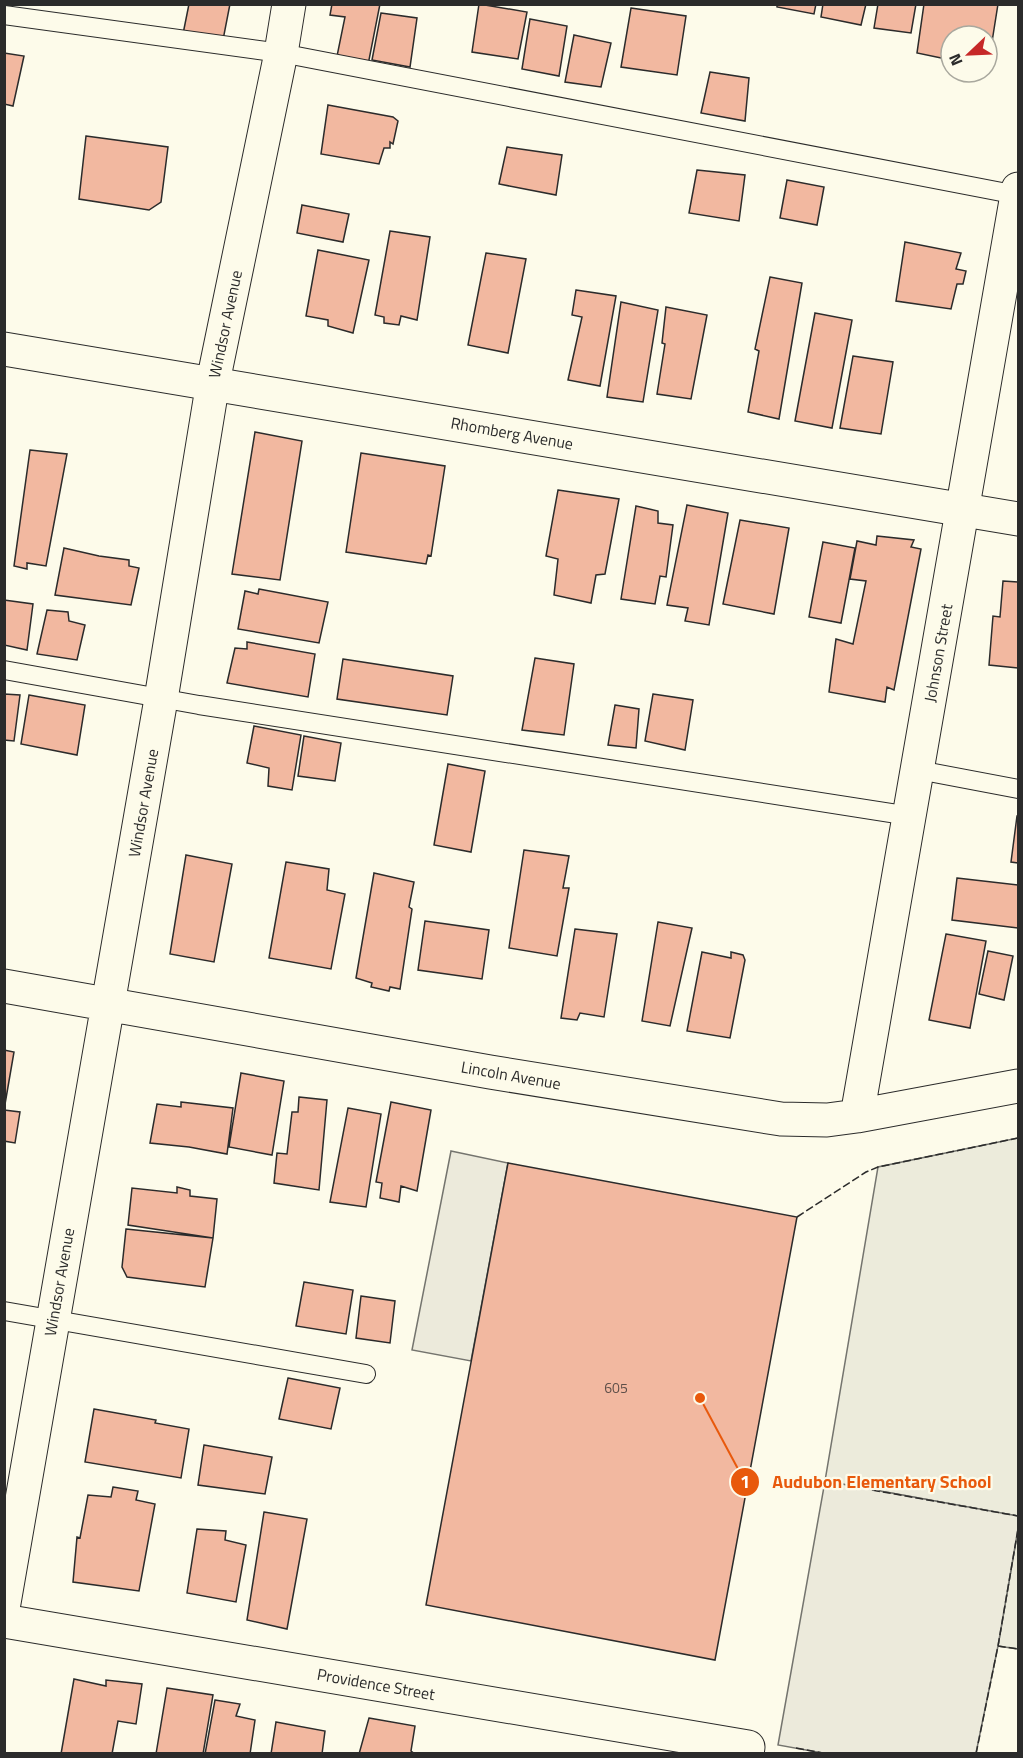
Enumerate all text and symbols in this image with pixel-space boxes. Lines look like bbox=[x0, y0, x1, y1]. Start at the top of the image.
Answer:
north arrow bbox=[939, 24, 999, 84]
text: N bbox=[942, 50, 968, 70]
street label: Windsor Avenue bbox=[202, 268, 248, 380]
street label: Rhomberg Avenue bbox=[449, 410, 575, 456]
street label: Johnson Street bbox=[918, 602, 959, 704]
street label: Windsor Avenue bbox=[122, 747, 164, 859]
street label: Lincoln Avenue bbox=[459, 1054, 563, 1096]
street label: Windsor Avenue bbox=[38, 1226, 80, 1338]
house number: 605 bbox=[604, 1377, 628, 1398]
callout: Audubon Elementary School bbox=[730, 1464, 1004, 1500]
text: 1 bbox=[740, 1468, 750, 1495]
text: Audubon Elementary School bbox=[772, 1468, 992, 1495]
street label: Providence Street bbox=[315, 1662, 437, 1706]

